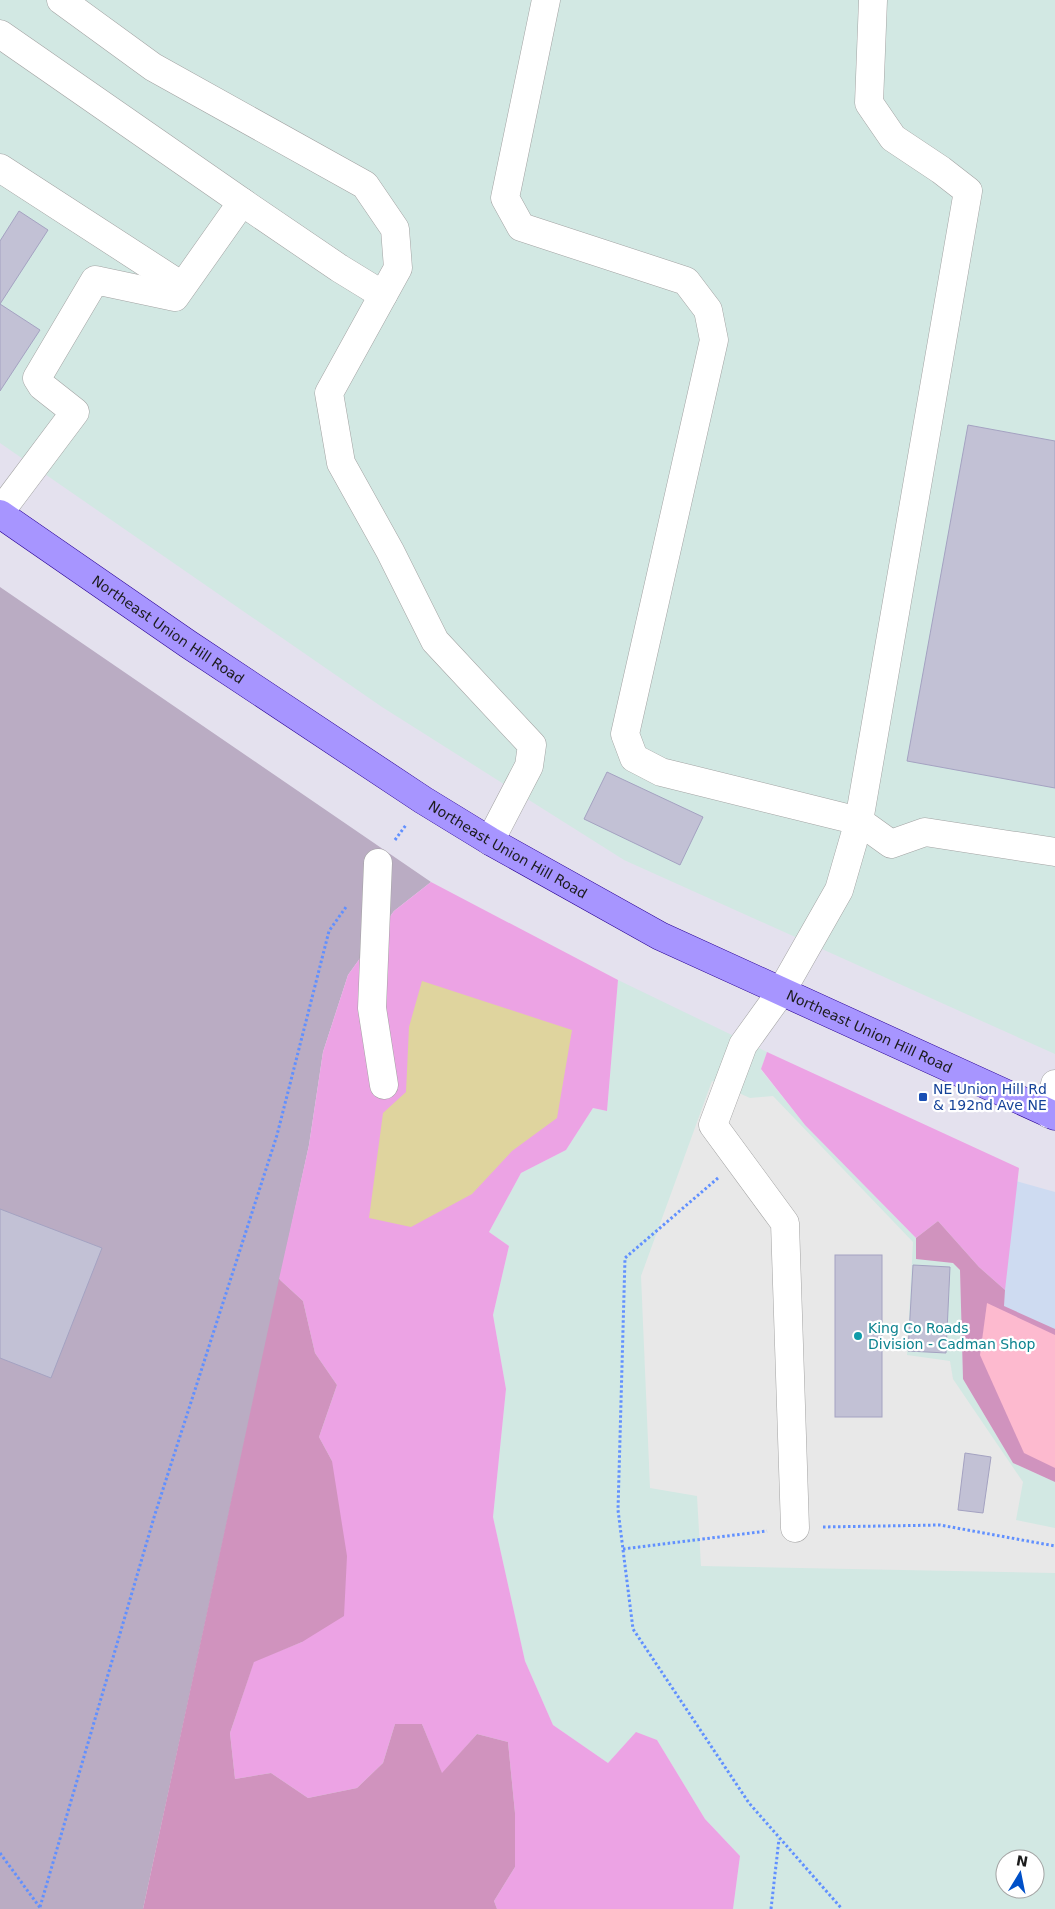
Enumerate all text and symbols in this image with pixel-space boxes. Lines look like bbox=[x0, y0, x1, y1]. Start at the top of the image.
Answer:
street label: Northeast Union Hill Road bbox=[89, 572, 247, 687]
street label: Northeast Union Hill Road bbox=[426, 797, 590, 902]
street label: Northeast Union Hill Road bbox=[784, 987, 955, 1076]
place label: NE Union Hill Rd & 192nd Ave NE bbox=[933, 1081, 1047, 1113]
marker: NE Union Hill Rd & 192nd Ave NE bbox=[917, 1091, 929, 1103]
place label: King Co Roads Division - Cadman Shop bbox=[868, 1320, 1036, 1352]
marker: King Co Roads Division - Cadman Shop bbox=[852, 1330, 864, 1342]
north arrow bbox=[995, 1849, 1045, 1899]
text: N bbox=[1015, 1852, 1029, 1870]

